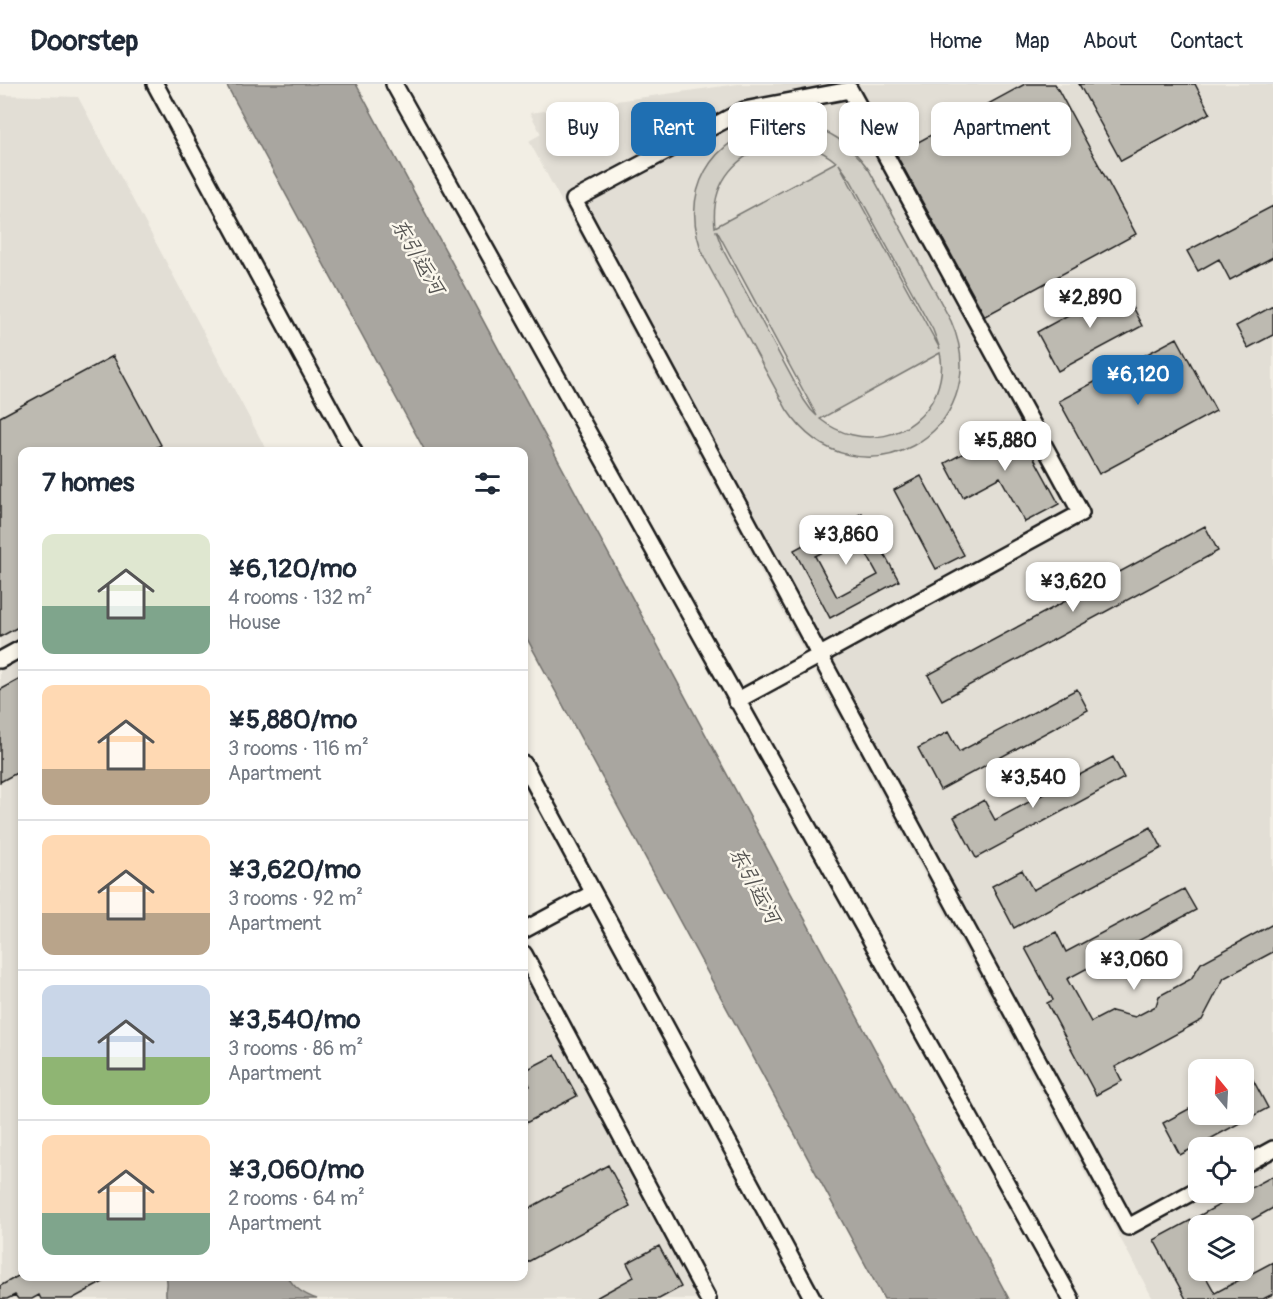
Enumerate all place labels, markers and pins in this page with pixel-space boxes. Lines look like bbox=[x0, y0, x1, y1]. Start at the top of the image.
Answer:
pin: ¥2,890 bbox=[1041, 278, 1139, 329]
pin: ¥6,120 bbox=[1089, 355, 1187, 406]
pin: ¥5,880 bbox=[956, 421, 1054, 472]
pin: ¥3,860 bbox=[797, 515, 895, 566]
pin: ¥3,620 bbox=[1024, 562, 1122, 613]
pin: ¥3,540 bbox=[984, 758, 1082, 809]
pin: ¥3,060 bbox=[1085, 940, 1183, 991]

